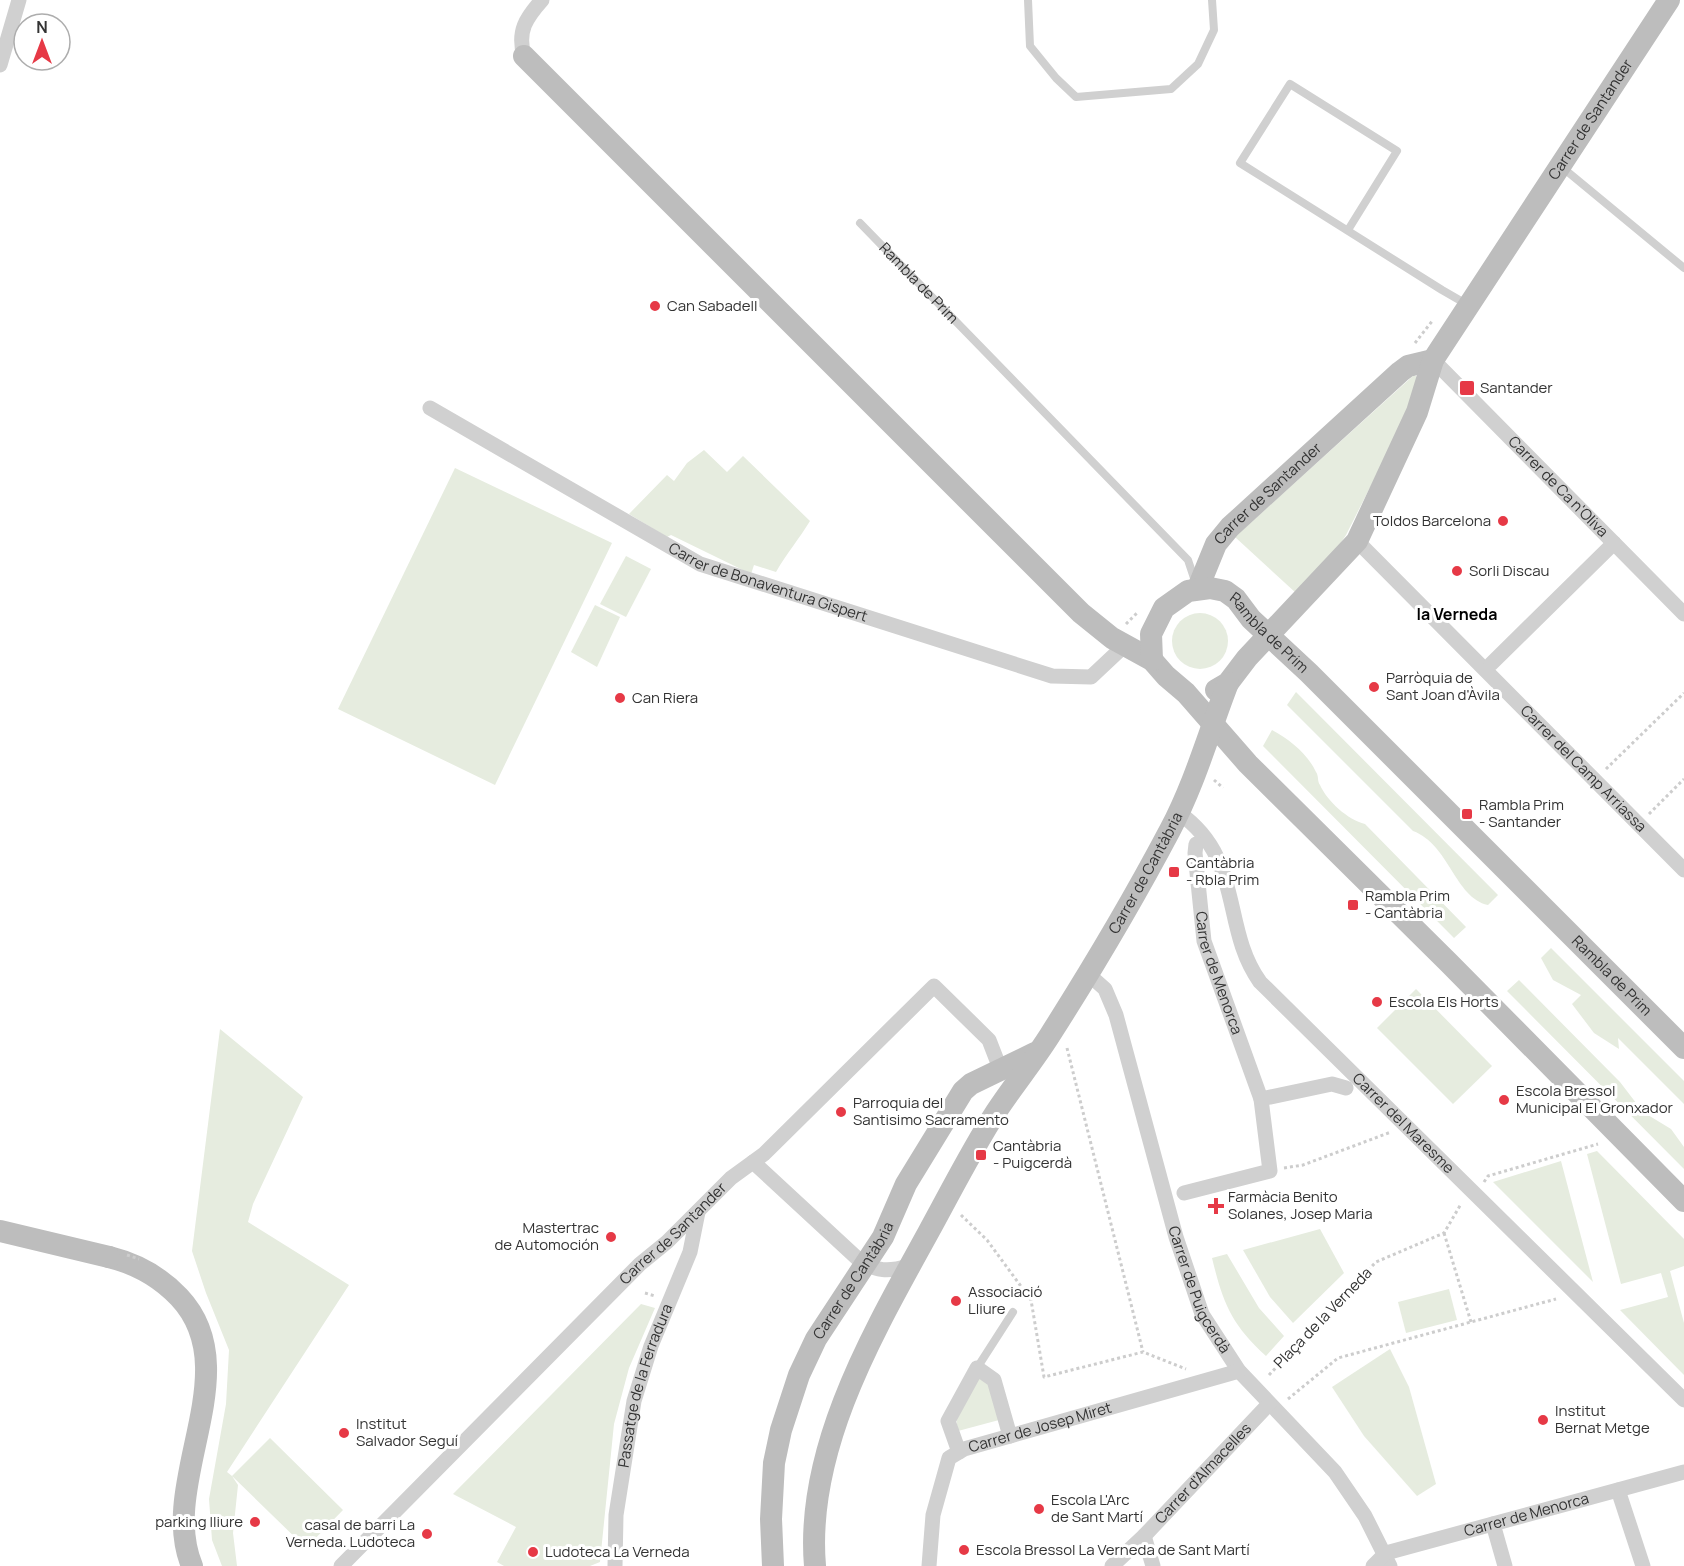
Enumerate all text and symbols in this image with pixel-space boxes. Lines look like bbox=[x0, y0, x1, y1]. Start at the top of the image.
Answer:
north arrow bbox=[12, 12, 72, 72]
text: N bbox=[36, 16, 48, 38]
street label: Carrer de Santander bbox=[1543, 54, 1638, 184]
street label: Rambla de Prim bbox=[875, 238, 963, 328]
place label: Can Sabadell bbox=[667, 295, 757, 316]
marker: Can Sabadell bbox=[648, 299, 662, 313]
place label: Santander bbox=[1480, 377, 1553, 398]
marker: Santander bbox=[1458, 379, 1476, 397]
street label: Carrer de Ca n'Oliva bbox=[1504, 431, 1613, 542]
street label: Carrer de Santander bbox=[1209, 437, 1326, 549]
place label: Toldos Barcelona bbox=[1373, 510, 1491, 531]
marker: Toldos Barcelona bbox=[1496, 514, 1510, 528]
street label: Carrer de Bonaventura Gispert bbox=[665, 537, 870, 627]
place label: Sorli Discau bbox=[1469, 560, 1549, 581]
marker: Sorli Discau bbox=[1450, 564, 1464, 578]
street label: Rambla de Prim bbox=[1226, 587, 1314, 678]
district label: la Verneda bbox=[1417, 603, 1497, 625]
place label: Parròquia de Sant Joan d'Àvila bbox=[1386, 667, 1500, 705]
marker: Parròquia de Sant Joan d'Àvila bbox=[1367, 680, 1381, 694]
place label: Can Riera bbox=[632, 687, 698, 708]
marker: Can Riera bbox=[613, 691, 627, 705]
street label: Carrer del Camp Arriassa bbox=[1516, 700, 1651, 836]
place label: Rambla Prim - Santander bbox=[1479, 794, 1564, 832]
marker: Rambla Prim - Santander bbox=[1460, 807, 1474, 821]
street label: Carrer de Cantàbria bbox=[1103, 809, 1187, 938]
place label: Cantàbria - Rbla Prim bbox=[1186, 852, 1259, 890]
marker: Cantàbria - Rbla Prim bbox=[1167, 865, 1181, 879]
place label: Rambla Prim - Cantàbria bbox=[1365, 885, 1450, 923]
marker: Rambla Prim - Cantàbria bbox=[1346, 898, 1360, 912]
street label: Carrer de Menorca bbox=[1191, 910, 1248, 1037]
street label: Rambla de Prim bbox=[1567, 931, 1657, 1020]
place label: Escola Els Horts bbox=[1389, 991, 1499, 1012]
marker: Escola Els Horts bbox=[1370, 995, 1384, 1009]
street label: Carrer del Maresme bbox=[1348, 1068, 1459, 1178]
place label: Escola Bressol Municipal El Gronxador bbox=[1516, 1080, 1674, 1118]
place label: Parroquia del Santisimo Sacramento bbox=[853, 1092, 1009, 1130]
marker: Escola Bressol Municipal El Gronxador bbox=[1497, 1093, 1511, 1107]
marker: Parroquia del Santisimo Sacramento bbox=[834, 1105, 848, 1119]
place label: Cantàbria - Puigcerdà bbox=[993, 1135, 1072, 1173]
marker: Cantàbria - Puigcerdà bbox=[974, 1148, 988, 1162]
street label: Carrer de Santander bbox=[614, 1177, 731, 1289]
place label: Farmàcia Benito Solanes, Josep Maria bbox=[1228, 1186, 1373, 1224]
marker: Farmàcia Benito Solanes, Josep Maria bbox=[1209, 1199, 1223, 1213]
place label: Mastertrac de Automoción bbox=[494, 1217, 599, 1255]
street label: Carrer de Cantàbria bbox=[808, 1218, 898, 1343]
street label: Carrer de Puigcerdà bbox=[1163, 1224, 1236, 1357]
marker: Mastertrac de Automoción bbox=[604, 1230, 618, 1244]
street label: Plaça de la Verneda bbox=[1269, 1262, 1376, 1373]
place label: Associació Lliure bbox=[968, 1281, 1043, 1319]
marker: Associació Lliure bbox=[949, 1294, 963, 1308]
street label: Passatge de la Ferradura bbox=[613, 1300, 677, 1469]
street label: Carrer de Josep Miret bbox=[966, 1397, 1114, 1457]
place label: Institut Bernat Metge bbox=[1555, 1400, 1650, 1438]
place label: Institut Salvador Seguí bbox=[356, 1413, 459, 1451]
marker: Institut Bernat Metge bbox=[1536, 1413, 1550, 1427]
street label: Carrer d'Almacelles bbox=[1150, 1418, 1256, 1528]
marker: Institut Salvador Seguí bbox=[337, 1426, 351, 1440]
street label: Carrer de Menorca bbox=[1462, 1487, 1591, 1541]
place label: Escola L'Arc de Sant Martí bbox=[1051, 1489, 1144, 1527]
marker: Escola L'Arc de Sant Martí bbox=[1032, 1502, 1046, 1516]
place label: parking lliure bbox=[155, 1511, 243, 1532]
place label: casal de barri La Verneda. Ludoteca bbox=[286, 1514, 415, 1552]
marker: parking lliure bbox=[248, 1515, 262, 1529]
marker: casal de barri La Verneda. Ludoteca bbox=[420, 1527, 434, 1541]
place label: Escola Bressol La Verneda de Sant Martí bbox=[976, 1539, 1250, 1560]
place label: Ludoteca La Verneda bbox=[545, 1541, 690, 1562]
marker: Escola Bressol La Verneda de Sant Martí bbox=[957, 1543, 971, 1557]
marker: Ludoteca La Verneda bbox=[526, 1545, 540, 1559]

